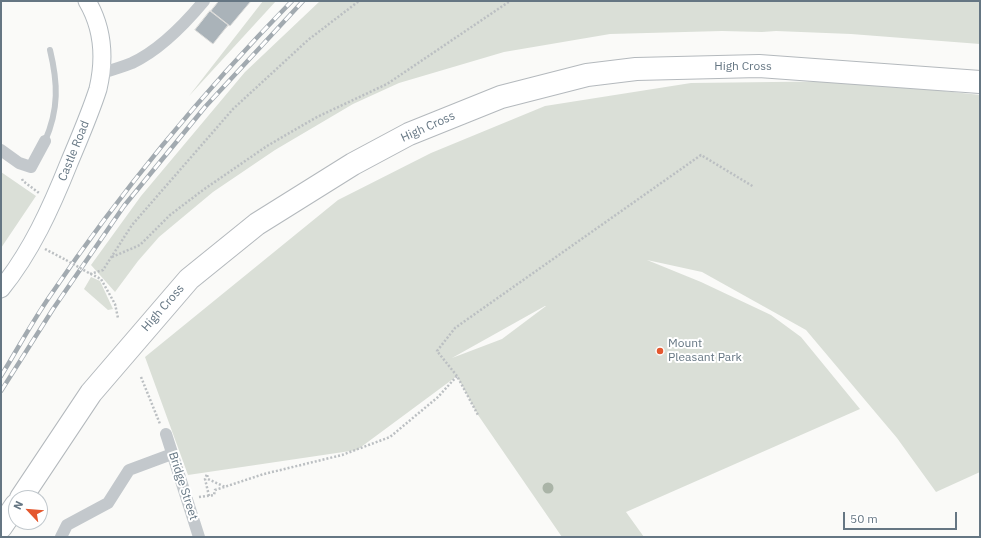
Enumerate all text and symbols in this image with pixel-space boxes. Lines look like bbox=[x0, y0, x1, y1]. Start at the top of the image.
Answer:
street label: High Cross bbox=[714, 60, 772, 74]
street label: High Cross bbox=[399, 109, 457, 145]
street label: Castle Road bbox=[55, 119, 93, 183]
street label: High Cross bbox=[139, 282, 187, 334]
place label: Mount Pleasant Park bbox=[668, 337, 742, 365]
marker: Mount Pleasant Park bbox=[655, 346, 665, 356]
street label: Bridge Street bbox=[165, 450, 201, 522]
north arrow bbox=[8, 490, 48, 530]
text: N bbox=[10, 499, 26, 512]
scale bar bbox=[845, 504, 959, 530]
text: 50 m bbox=[850, 511, 878, 526]

